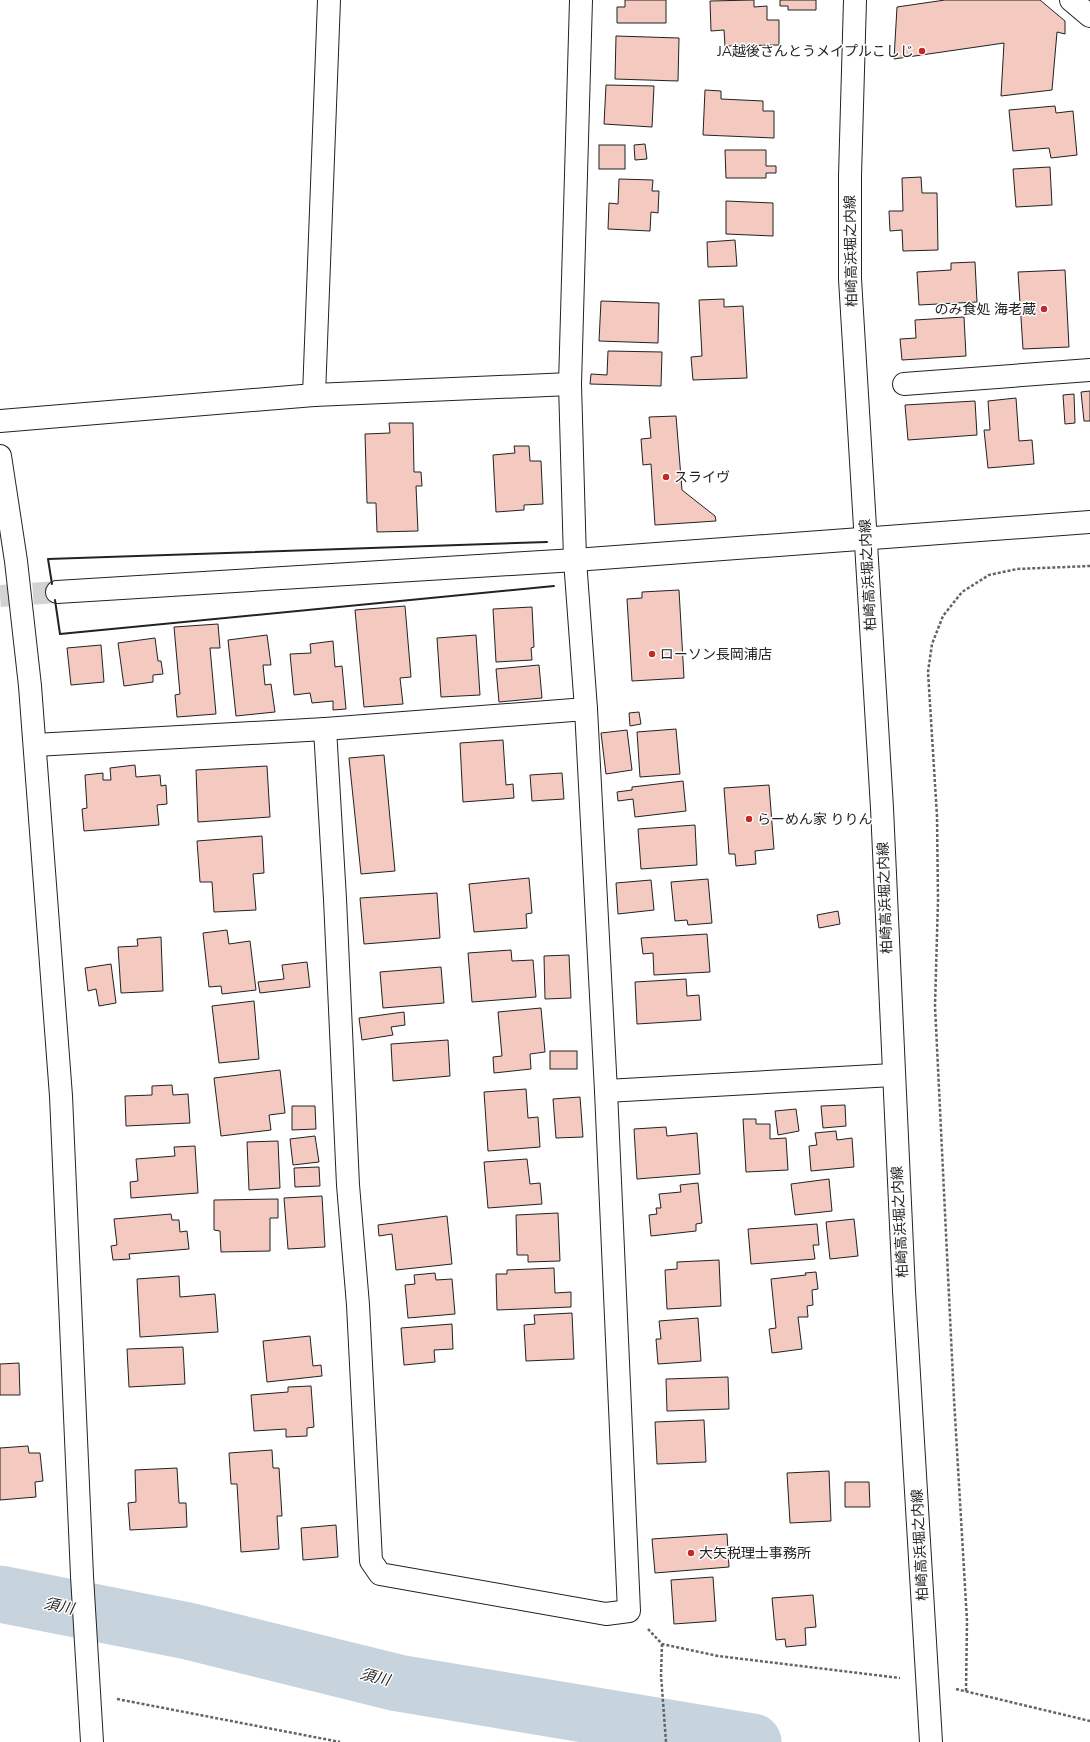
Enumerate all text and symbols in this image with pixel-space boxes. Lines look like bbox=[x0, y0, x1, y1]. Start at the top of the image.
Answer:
place label: JA越後さんとうメイプルこしじ bbox=[716, 42, 914, 61]
marker: JA越後さんとうメイプルこしじ bbox=[917, 46, 927, 56]
street label: 柏崎高浜堀之内線 bbox=[841, 195, 861, 307]
place label: のみ食処 海老蔵 bbox=[934, 300, 1036, 319]
marker: のみ食処 海老蔵 bbox=[1039, 304, 1049, 314]
place label: スライヴ bbox=[674, 468, 730, 487]
marker: スライヴ bbox=[661, 472, 671, 482]
street label: 柏崎高浜堀之内線 bbox=[856, 519, 880, 631]
place label: ローソン長岡浦店 bbox=[660, 645, 772, 664]
marker: ローソン長岡浦店 bbox=[647, 649, 657, 659]
place label: らーめん家 りりん bbox=[757, 810, 873, 829]
marker: らーめん家 りりん bbox=[744, 814, 754, 824]
street label: 柏崎高浜堀之内線 bbox=[874, 842, 896, 954]
street label: 柏崎高浜堀之内線 bbox=[888, 1166, 912, 1278]
street label: 柏崎高浜堀之内線 bbox=[908, 1489, 932, 1601]
place label: 大矢税理士事務所 bbox=[699, 1544, 811, 1563]
marker: 大矢税理士事務所 bbox=[686, 1548, 696, 1558]
water label: 須川 bbox=[42, 1593, 78, 1619]
water label: 須川 bbox=[358, 1664, 394, 1691]

